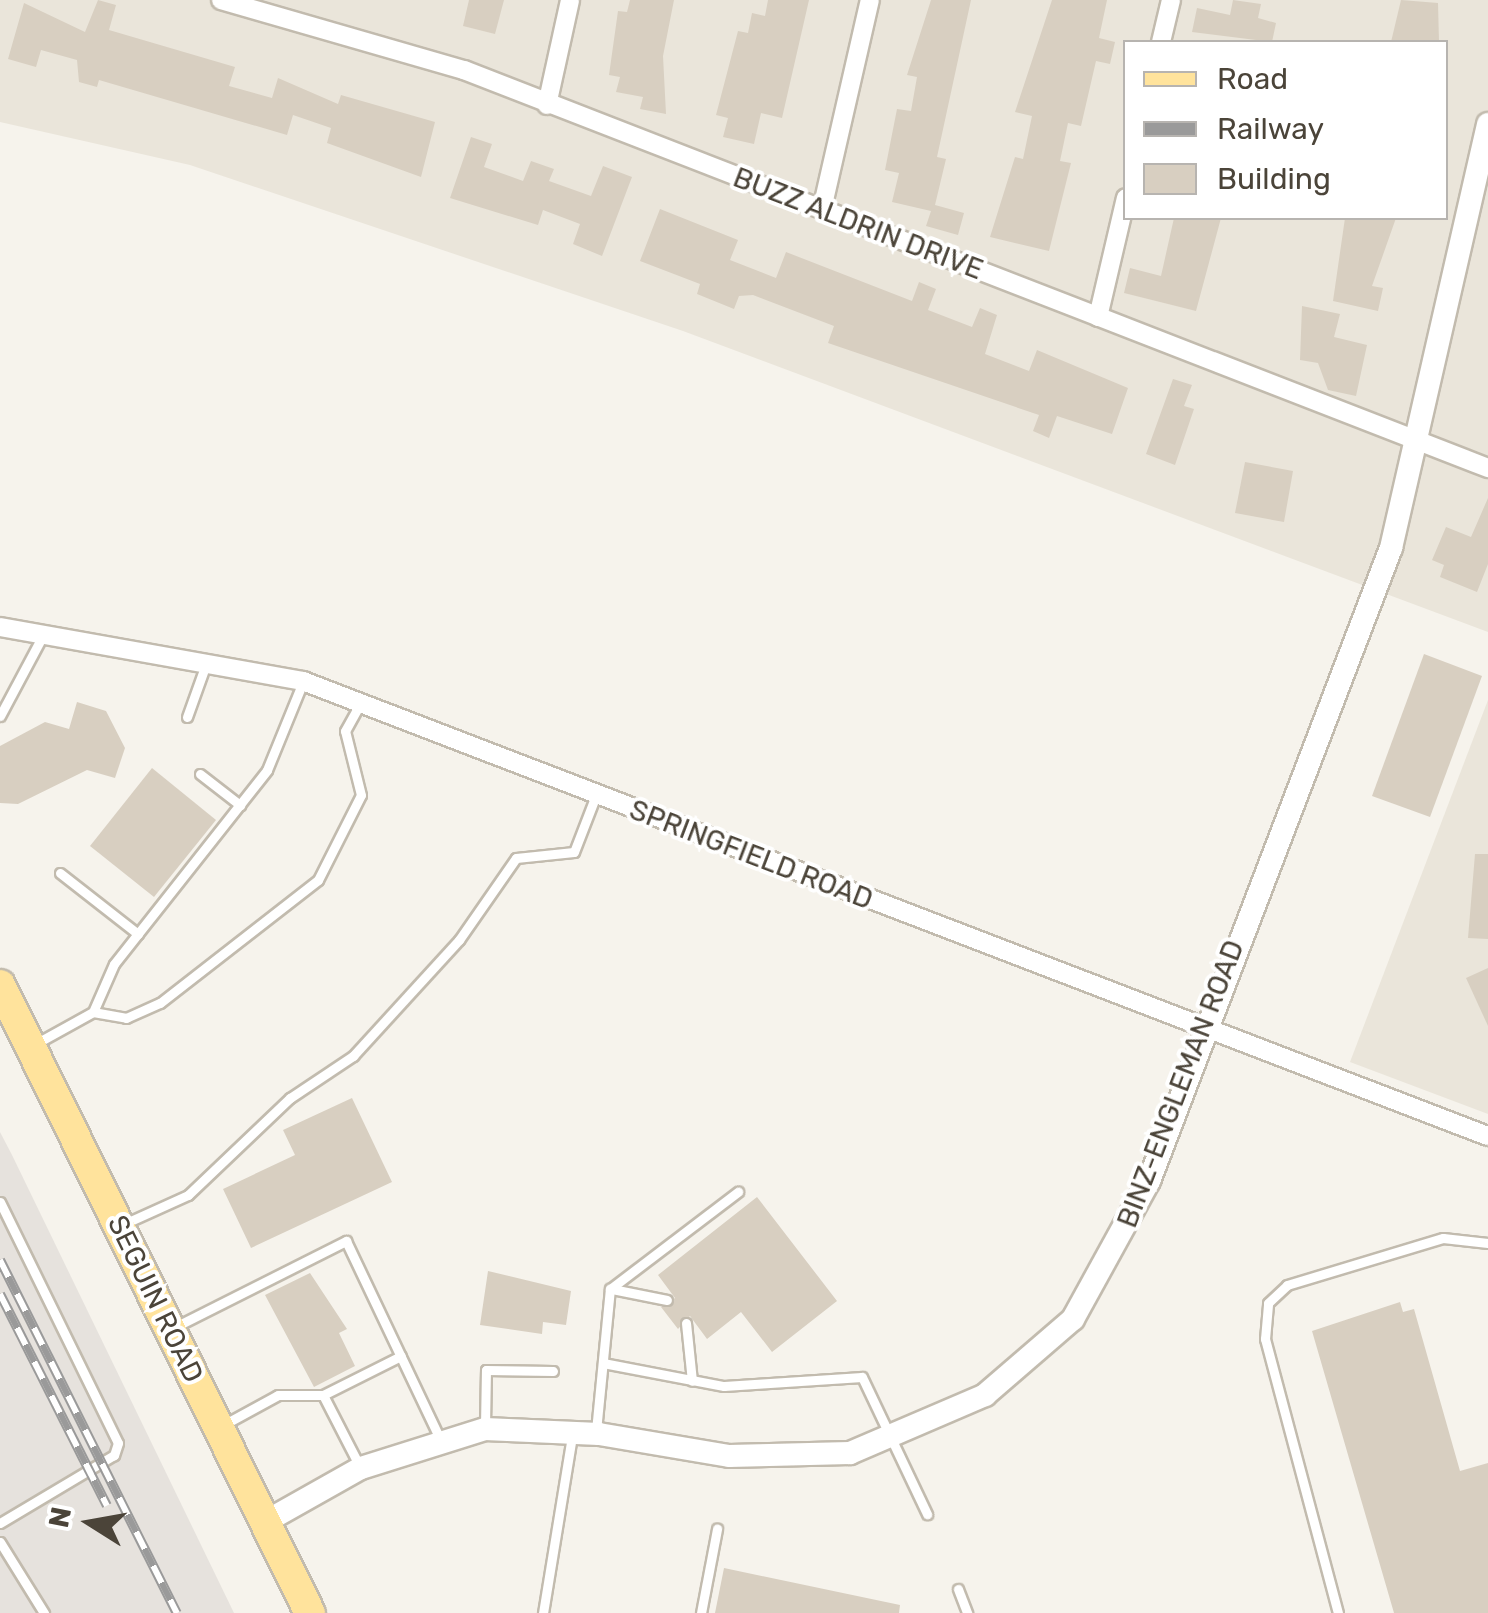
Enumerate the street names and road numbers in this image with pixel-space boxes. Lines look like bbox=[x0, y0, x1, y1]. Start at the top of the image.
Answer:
street label: BUZZ ALDRIN DRIVE bbox=[728, 161, 988, 287]
street label: SPRINGFIELD ROAD bbox=[625, 793, 877, 917]
street label: BINZ-ENGLEMAN ROAD bbox=[1111, 936, 1251, 1232]
street label: SEGUIN ROAD bbox=[100, 1210, 210, 1388]

